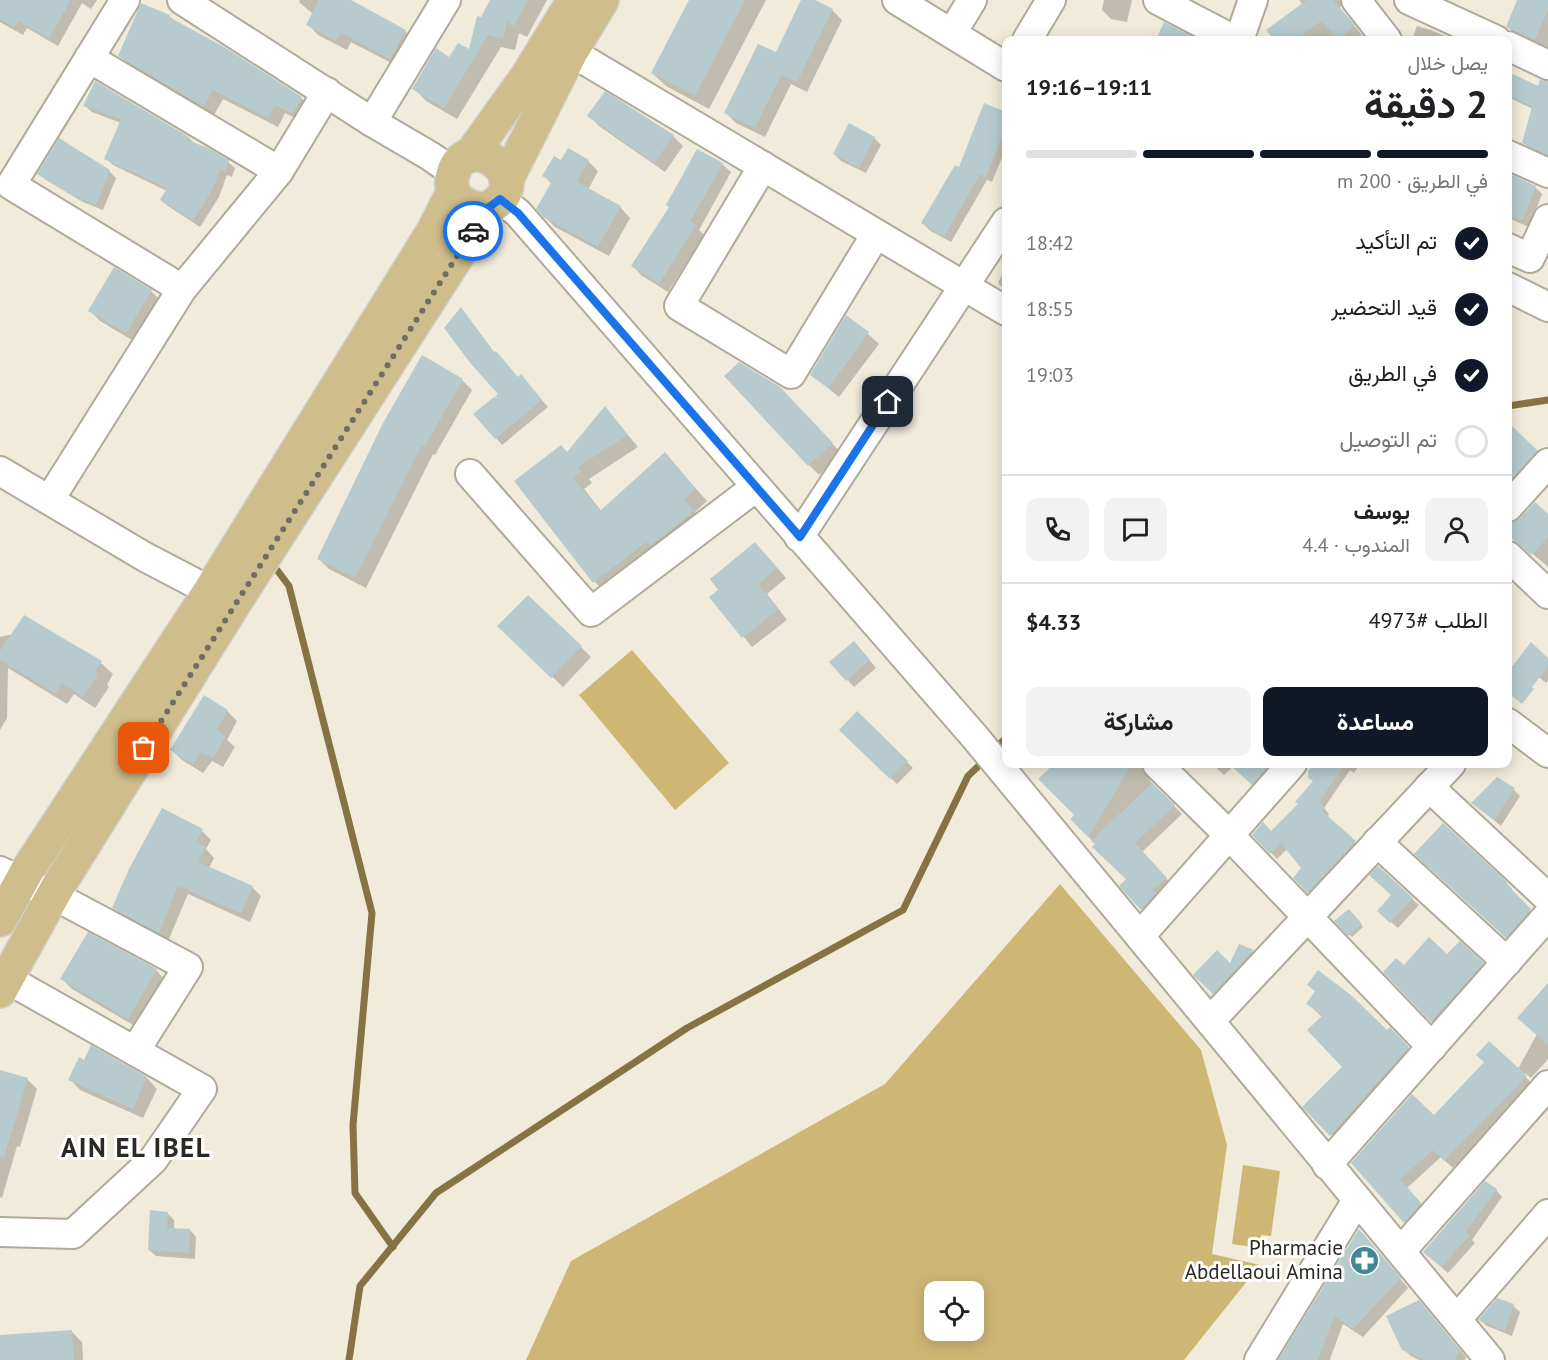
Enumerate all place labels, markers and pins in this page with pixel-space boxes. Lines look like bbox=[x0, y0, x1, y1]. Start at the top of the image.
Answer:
pin bbox=[862, 376, 913, 427]
pin bbox=[118, 722, 169, 773]
place label: Pharmacie Abdellaoui Amina bbox=[1185, 1234, 1343, 1285]
pharmacy icon: Pharmacie Abdellaoui Amina bbox=[1348, 1244, 1380, 1276]

